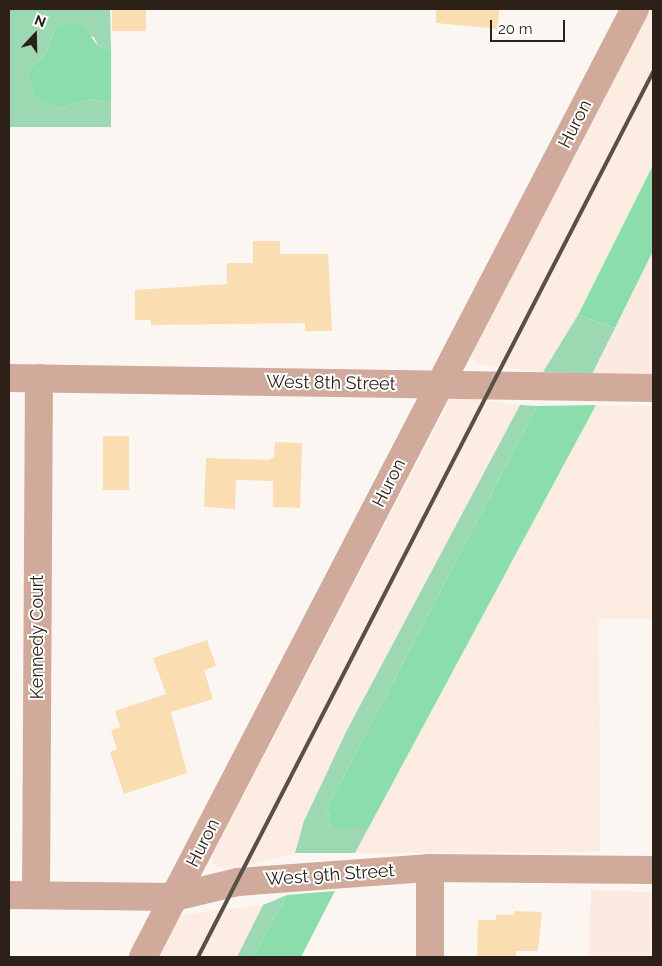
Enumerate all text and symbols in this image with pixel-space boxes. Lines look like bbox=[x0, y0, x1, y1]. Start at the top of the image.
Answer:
north arrow bbox=[10, 10, 60, 60]
scale bar bbox=[492, 10, 567, 42]
text: N bbox=[33, 12, 48, 30]
text: 20 m bbox=[498, 20, 533, 38]
street label: Huron bbox=[554, 96, 596, 152]
street label: West 8th Street bbox=[266, 371, 396, 395]
street label: Huron bbox=[368, 455, 410, 511]
street label: Kennedy Court bbox=[26, 575, 48, 699]
street label: Huron bbox=[182, 815, 224, 871]
street label: West 9th Street bbox=[265, 860, 395, 890]

